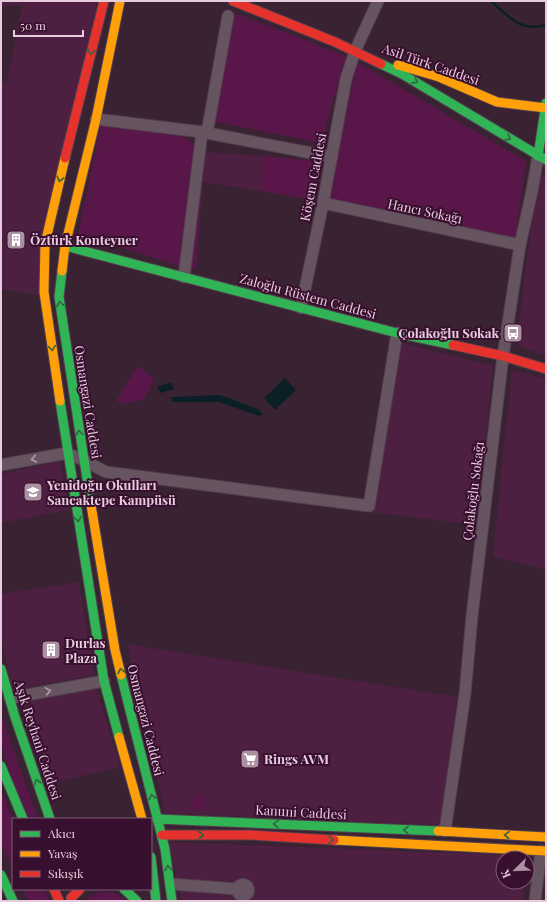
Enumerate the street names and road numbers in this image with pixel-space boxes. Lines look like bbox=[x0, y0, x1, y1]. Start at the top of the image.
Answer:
street label: Asil Türk Caddesi bbox=[379, 39, 482, 88]
street label: Köşem Caddesi bbox=[296, 131, 329, 222]
street label: Hancı Sokağı bbox=[386, 194, 464, 227]
street label: Zaloğlu Rüstem Caddesi bbox=[238, 269, 378, 322]
street label: Osmangazi Caddesi bbox=[71, 344, 106, 460]
street label: Çolakoğlu Sokağı bbox=[458, 440, 487, 541]
street label: Osmangazi Caddesi bbox=[124, 662, 169, 778]
street label: Aşık Reyhani Caddesi bbox=[11, 677, 66, 802]
street label: Kanuni Caddesi bbox=[255, 801, 348, 822]

